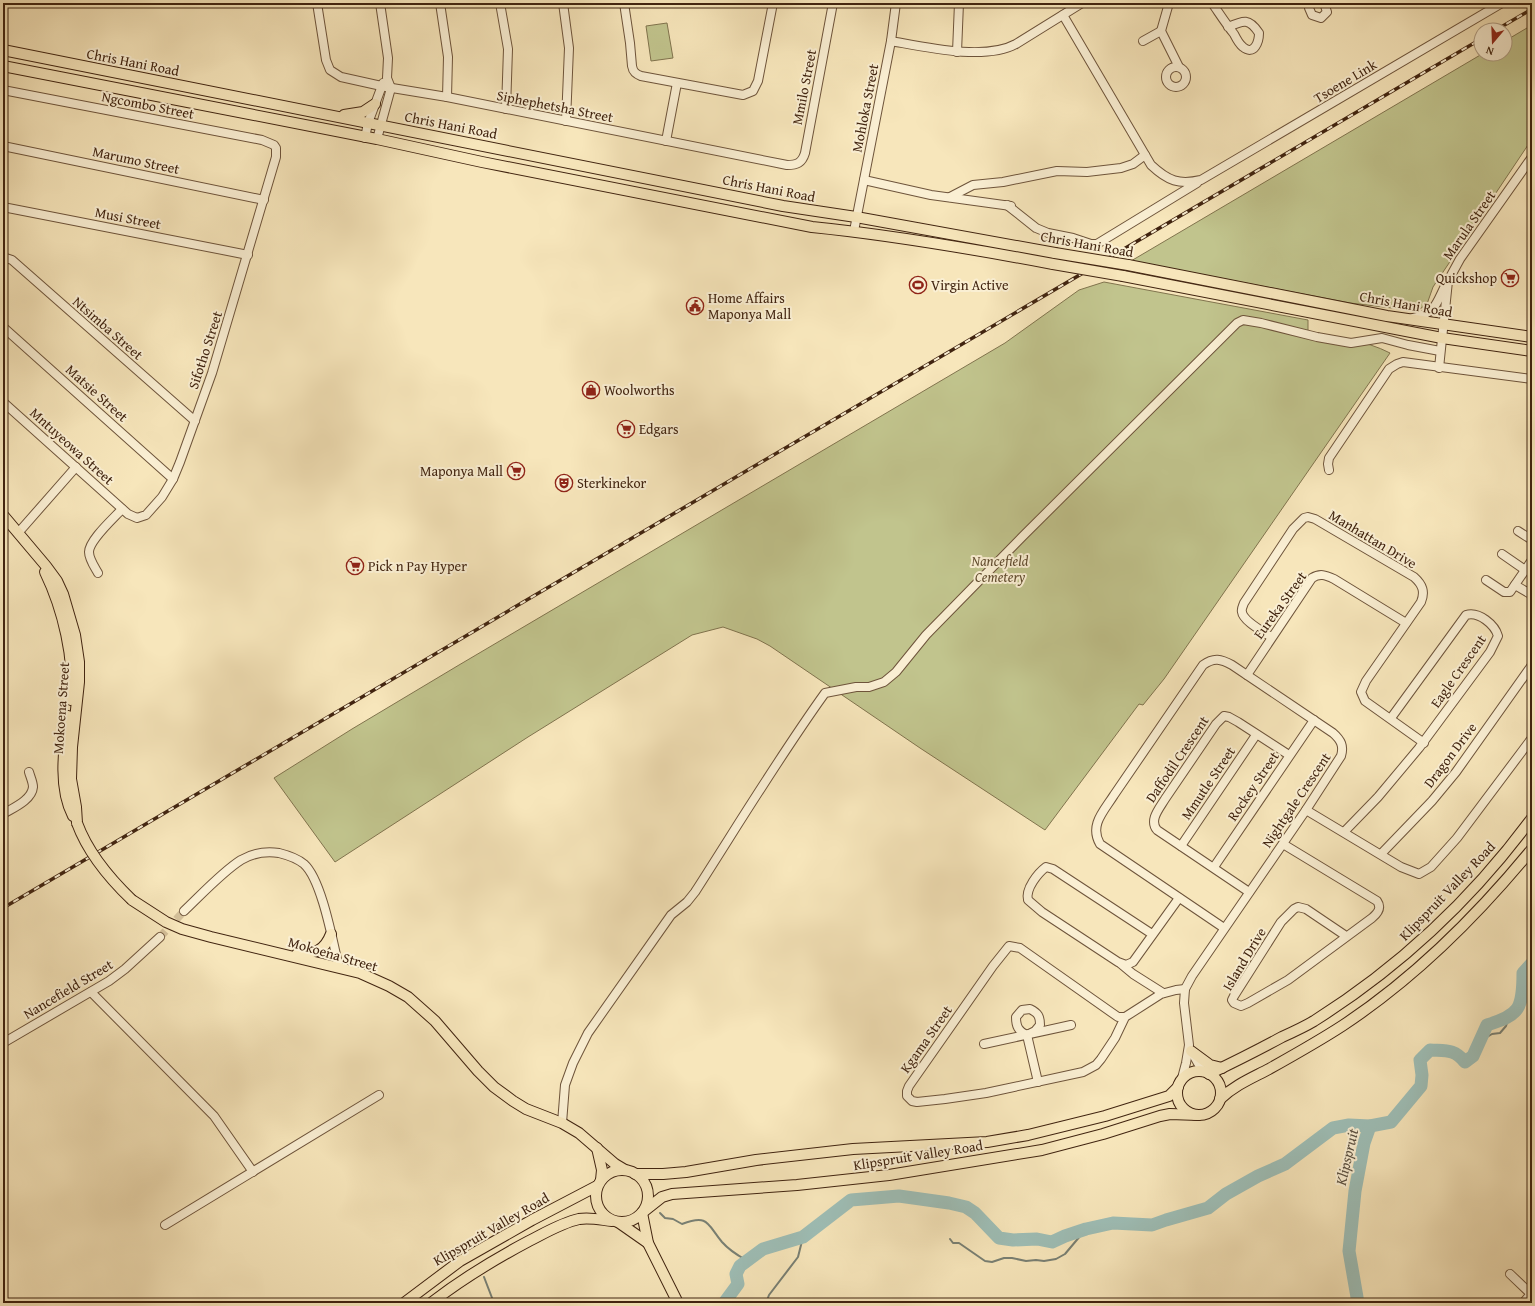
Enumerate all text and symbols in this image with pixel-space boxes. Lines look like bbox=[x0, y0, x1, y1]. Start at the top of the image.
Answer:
north arrow bbox=[1473, 22, 1513, 62]
text: N bbox=[1483, 42, 1496, 60]
street label: Chris Hani Road bbox=[85, 43, 182, 81]
street label: Mmilo Street bbox=[787, 48, 821, 126]
street label: Tsoene Link bbox=[1310, 54, 1381, 108]
street label: Mohloka Street bbox=[847, 62, 883, 154]
street label: Siphephetsha Street bbox=[495, 85, 615, 127]
street label: Ngcombo Street bbox=[100, 86, 196, 124]
street label: Chris Hani Road bbox=[403, 106, 500, 144]
street label: Marumo Street bbox=[91, 141, 181, 179]
street label: Chris Hani Road bbox=[721, 169, 818, 207]
street label: Marula Street bbox=[1438, 186, 1500, 264]
street label: Musi Street bbox=[93, 202, 163, 234]
street label: Chris Hani Road bbox=[1039, 226, 1135, 262]
place label: Quickshop bbox=[1436, 268, 1497, 288]
supermarket icon: Quickshop bbox=[1500, 268, 1520, 288]
sports icon: Virgin Active bbox=[908, 275, 928, 295]
place label: Virgin Active bbox=[931, 275, 1009, 295]
street label: Chris Hani Road bbox=[1358, 286, 1454, 322]
place label: Home Affairs Maponya Mall bbox=[708, 288, 791, 324]
street label: Ntsimba Street bbox=[68, 292, 148, 364]
public building icon: Home Affairs Maponya Mall bbox=[685, 296, 705, 316]
street label: Sifotho Street bbox=[183, 308, 227, 392]
street label: Matsie Street bbox=[61, 360, 133, 426]
shop icon: Woolworths bbox=[581, 380, 601, 400]
place label: Woolworths bbox=[604, 380, 675, 400]
street label: Mntuyeowa Street bbox=[26, 403, 118, 489]
supermarket icon: Edgars bbox=[616, 419, 636, 439]
place label: Edgars bbox=[639, 419, 678, 439]
place label: Maponya Mall bbox=[420, 461, 503, 481]
supermarket icon: Maponya Mall bbox=[506, 461, 526, 481]
theatre icon: Sterkinekor bbox=[554, 473, 574, 493]
place label: Sterkinekor bbox=[577, 473, 647, 493]
street label: Manhattan Drive bbox=[1325, 505, 1421, 573]
park label: Nancefield Cemetery bbox=[972, 551, 1029, 587]
supermarket icon: Pick n Pay Hyper bbox=[345, 556, 365, 576]
place label: Pick n Pay Hyper bbox=[368, 556, 467, 576]
street label: Eureka Street bbox=[1249, 567, 1311, 643]
street label: Eagle Crescent bbox=[1425, 630, 1491, 712]
street label: Mokoena Street bbox=[48, 661, 74, 755]
street label: Daffodil Crescent bbox=[1141, 712, 1213, 806]
street label: Dragon Drive bbox=[1419, 718, 1481, 792]
street label: Mmutle Street bbox=[1176, 742, 1240, 824]
street label: Rockey Street bbox=[1222, 747, 1284, 825]
street label: Nightgale Crescent bbox=[1257, 748, 1335, 852]
street label: Klipspruit Valley Road bbox=[1394, 837, 1500, 945]
street label: Island Drive bbox=[1217, 923, 1271, 994]
street label: Mokoena Street bbox=[286, 932, 380, 976]
street label: Nancefield Street bbox=[19, 954, 117, 1024]
street label: Kgama Street bbox=[895, 1001, 957, 1077]
water label: Klipspruit bbox=[1330, 1126, 1363, 1188]
street label: Klipspruit Valley Road bbox=[852, 1135, 985, 1175]
street label: Klipspruit Valley Road bbox=[429, 1187, 553, 1270]

